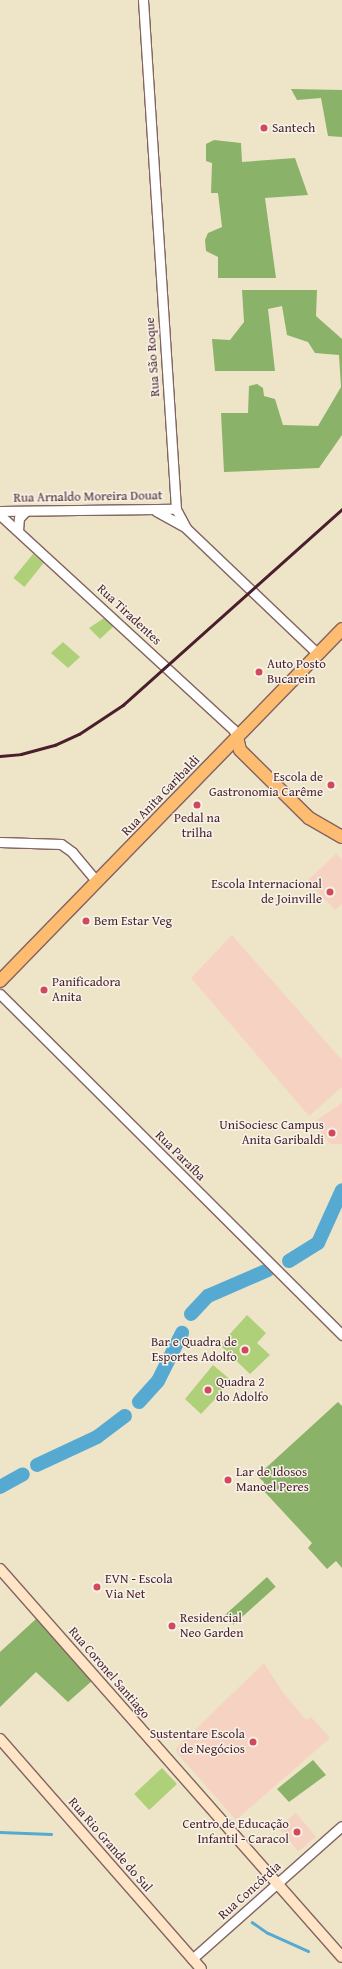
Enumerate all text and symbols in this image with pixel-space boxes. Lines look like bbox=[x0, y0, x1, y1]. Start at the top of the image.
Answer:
place label: Santech bbox=[272, 120, 315, 136]
marker: Santech bbox=[259, 123, 269, 133]
street label: Rua São Roque bbox=[142, 317, 164, 397]
street label: Rua Arnaldo Moreira Douat bbox=[13, 488, 163, 506]
street label: Rua Tiradentes bbox=[94, 581, 164, 649]
place label: Auto Posto Bucarein bbox=[267, 657, 326, 688]
marker: Auto Posto Bucarein bbox=[254, 667, 264, 677]
street label: Rua Anita Garibaldi bbox=[119, 753, 203, 839]
place label: Escola de Gastronomia Carême bbox=[209, 770, 323, 801]
marker: Escola de Gastronomia Carême bbox=[326, 780, 336, 790]
marker: Pedal na trilha bbox=[192, 800, 202, 810]
place label: Pedal na trilha bbox=[174, 811, 220, 842]
place label: Escola Internacional de Joinville bbox=[211, 877, 322, 908]
marker: Escola Internacional de Joinville bbox=[325, 887, 335, 897]
place label: Bem Estar Veg bbox=[94, 913, 172, 929]
marker: Bem Estar Veg bbox=[81, 916, 91, 926]
place label: Panificadora Anita bbox=[52, 975, 121, 1006]
marker: Panificadora Anita bbox=[39, 985, 49, 995]
place label: UniSociesc Campus Anita Garibaldi bbox=[219, 1118, 324, 1149]
street label: Rua Paraíba bbox=[152, 1128, 208, 1184]
marker: UniSociesc Campus Anita Garibaldi bbox=[327, 1128, 337, 1138]
place label: Bar e Quadra de Esportes Adolfo bbox=[151, 1335, 237, 1366]
marker: Bar e Quadra de Esportes Adolfo bbox=[240, 1345, 250, 1355]
place label: Quadra 2 do Adolfo bbox=[216, 1375, 268, 1406]
marker: Quadra 2 do Adolfo bbox=[203, 1385, 213, 1395]
place label: Lar de Idosos Manoel Peres bbox=[236, 1465, 309, 1496]
marker: Lar de Idosos Manoel Peres bbox=[223, 1475, 233, 1485]
place label: EVN - Escola Via Net bbox=[105, 1572, 173, 1603]
marker: EVN - Escola Via Net bbox=[92, 1582, 102, 1592]
place label: Residencial Neo Garden bbox=[180, 1611, 243, 1642]
marker: Residencial Neo Garden bbox=[167, 1621, 177, 1631]
street label: Rua Coronel Santiago bbox=[65, 1624, 153, 1722]
place label: Sustentare Escola de Negócios bbox=[150, 1727, 245, 1758]
marker: Sustentare Escola de Negócios bbox=[248, 1737, 258, 1747]
street label: Rua Rio Grande do Sul bbox=[65, 1795, 155, 1895]
place label: Centro de Educação Infantil - Caracol bbox=[182, 1817, 289, 1848]
marker: Centro de Educação Infantil - Caracol bbox=[292, 1827, 302, 1837]
street label: Rua Concórdia bbox=[215, 1859, 285, 1923]

